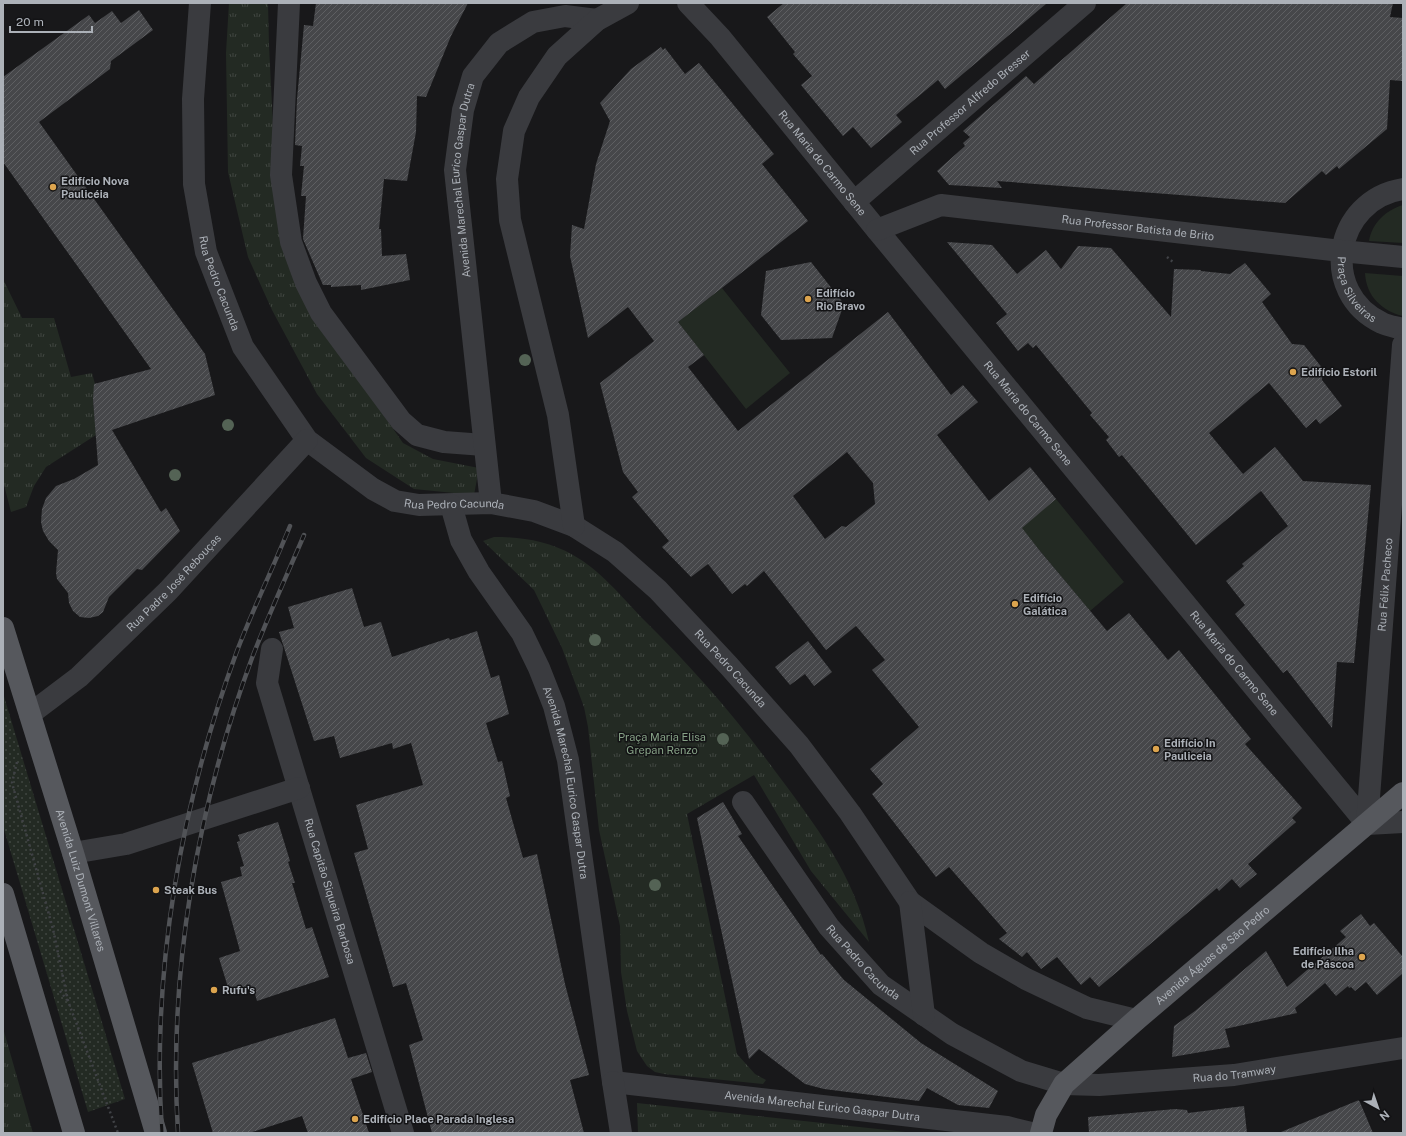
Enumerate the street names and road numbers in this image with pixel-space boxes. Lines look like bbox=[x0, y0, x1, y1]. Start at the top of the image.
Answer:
street label: Rua Professor Alfredo Bresser bbox=[907, 47, 1033, 157]
street label: Avenida Marechal Eurico Gaspar Dutra bbox=[449, 82, 477, 278]
street label: Rua Maria do Carmo Sene bbox=[776, 108, 869, 218]
street label: Rua Professor Batista de Brito bbox=[1061, 213, 1215, 242]
street label: Rua Pedro Cacunda bbox=[197, 235, 242, 332]
street label: Praça Silveiras bbox=[1336, 256, 1379, 325]
street label: Rua Maria do Carmo Sene bbox=[982, 359, 1075, 468]
street label: Rua Pedro Cacunda bbox=[403, 497, 505, 511]
street label: Rua Padre José Rebouças bbox=[124, 531, 224, 634]
street label: Rua Félix Pacheco bbox=[1375, 537, 1394, 632]
street label: Rua Maria do Carmo Sene bbox=[1188, 608, 1281, 718]
street label: Rua Pedro Cacunda bbox=[692, 627, 769, 710]
street label: Avenida Marechal Eurico Gaspar Dutra bbox=[541, 684, 591, 880]
street label: Avenida Luiz Dumont Villares bbox=[54, 808, 108, 953]
street label: Rua Capitão Siqueira Barbosa bbox=[302, 817, 358, 966]
street label: Avenida Águas de São Pedro bbox=[1153, 903, 1272, 1007]
street label: Rua Pedro Cacunda bbox=[824, 922, 902, 1002]
street label: Rua do Tramway bbox=[1192, 1062, 1277, 1084]
street label: Avenida Marechal Eurico Gaspar Dutra bbox=[724, 1089, 921, 1123]

